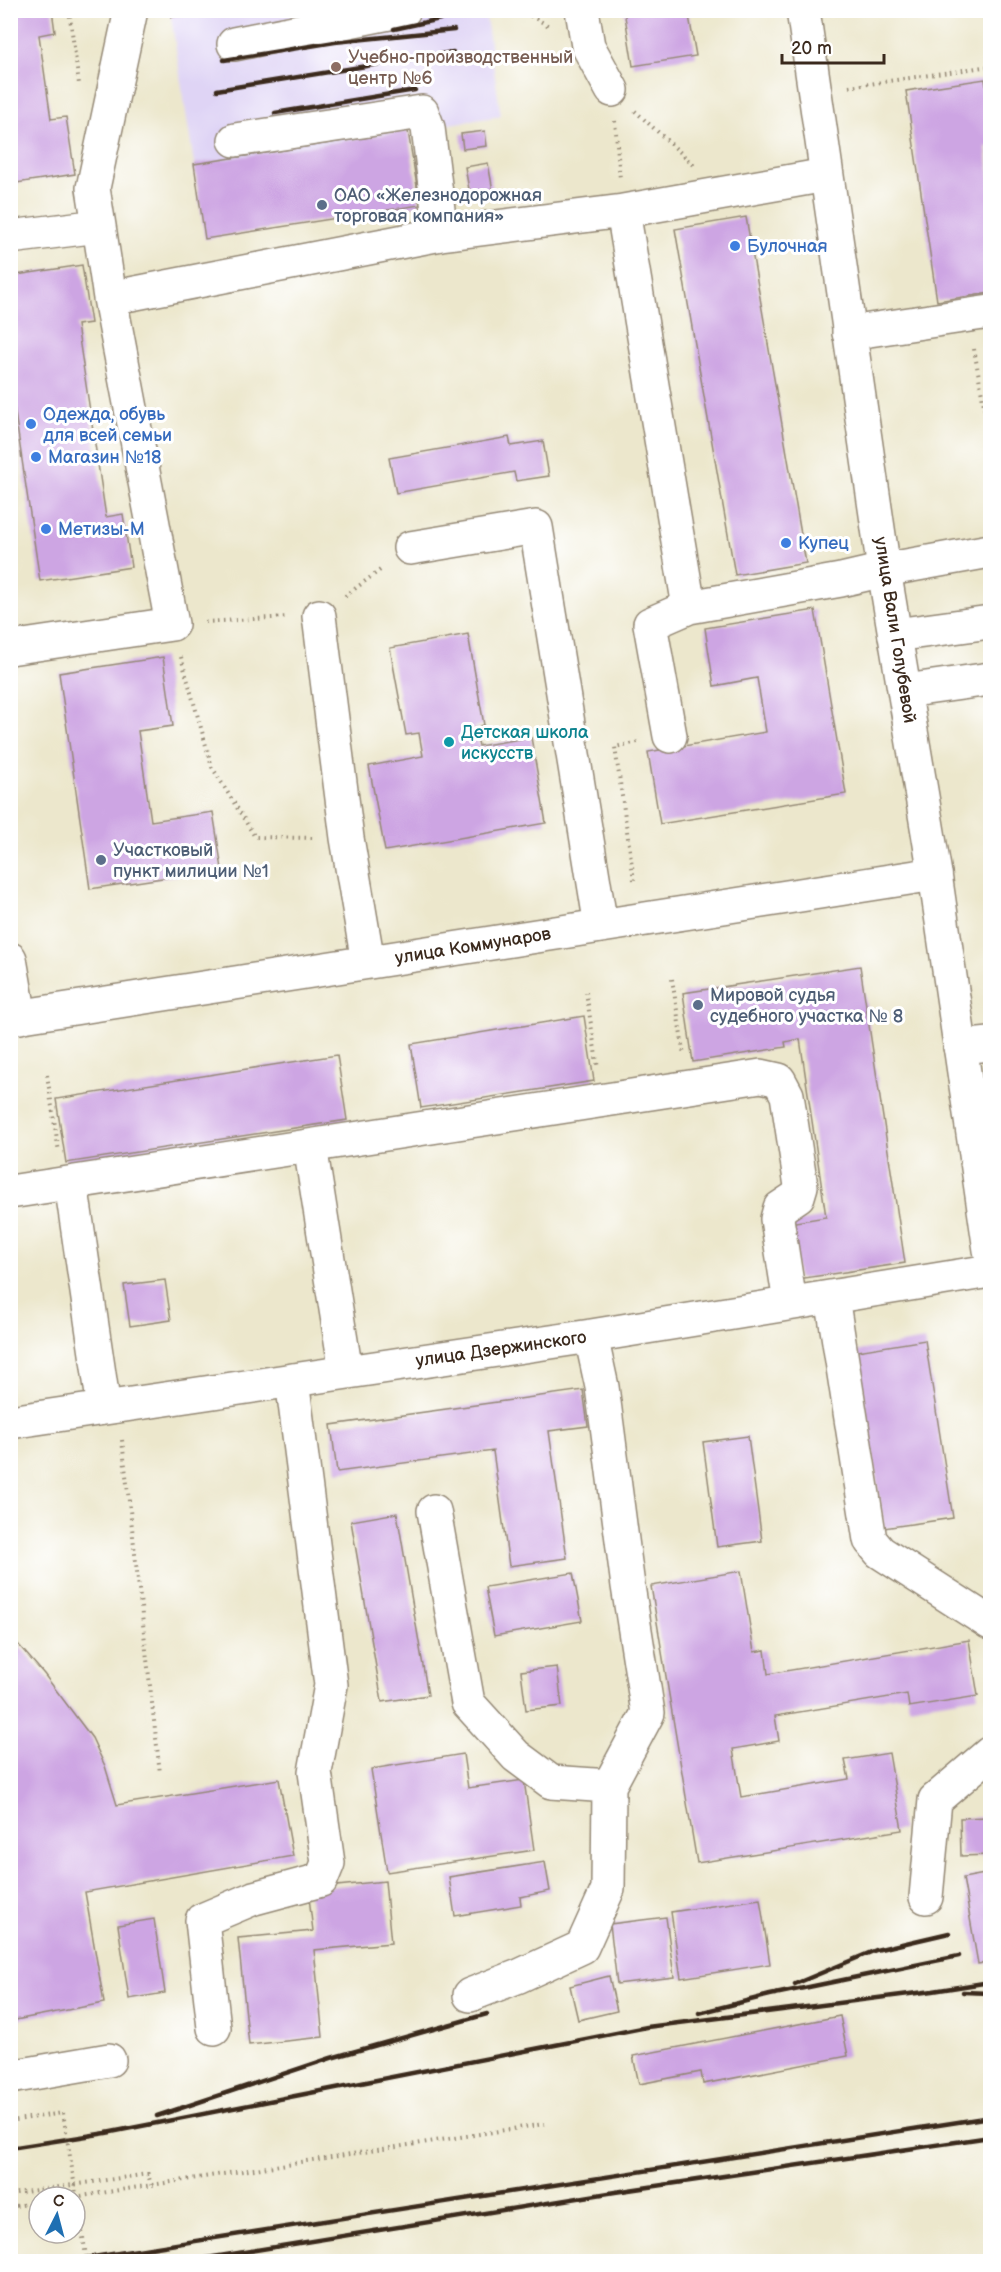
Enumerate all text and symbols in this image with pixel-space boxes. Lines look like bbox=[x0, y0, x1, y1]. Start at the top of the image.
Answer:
scale bar bbox=[782, 27, 884, 65]
text: 20 m bbox=[791, 38, 832, 59]
place label: Учебно-производственный центр №6 bbox=[348, 47, 573, 89]
marker: Учебно-производственный центр №6 bbox=[329, 60, 343, 74]
place label: ОАО «Железнодорожная торговая компания» bbox=[334, 185, 542, 227]
marker: ОАО «Железнодорожная торговая компания» bbox=[315, 198, 329, 212]
place label: Булочная bbox=[747, 236, 828, 257]
marker: Булочная bbox=[728, 239, 742, 253]
place label: Одежда, обувь для всей семьи bbox=[43, 404, 172, 446]
marker: Одежда, обувь для всей семьи bbox=[24, 417, 38, 431]
place label: Магазин №18 bbox=[48, 447, 161, 468]
marker: Магазин №18 bbox=[29, 450, 43, 464]
place label: Метизы-М bbox=[58, 519, 145, 540]
marker: Метизы-М bbox=[39, 522, 53, 536]
place label: Купец bbox=[798, 533, 849, 554]
street label: улица Вали Голубевой bbox=[870, 535, 920, 725]
marker: Купец bbox=[779, 536, 793, 550]
place label: Детская школа искусств bbox=[461, 722, 589, 764]
marker: Детская школа искусств bbox=[442, 735, 456, 749]
place label: Участковый пункт милиции №1 bbox=[113, 840, 269, 882]
marker: Участковый пункт милиции №1 bbox=[94, 853, 108, 867]
street label: улица Коммунаров bbox=[394, 923, 553, 969]
place label: Мировой судья судебного участка № 8 bbox=[710, 985, 903, 1027]
marker: Мировой судья судебного участка № 8 bbox=[691, 998, 705, 1012]
street label: улица Дзержинского bbox=[414, 1327, 588, 1371]
north arrow bbox=[27, 2185, 87, 2245]
text: С bbox=[52, 2192, 65, 2212]

